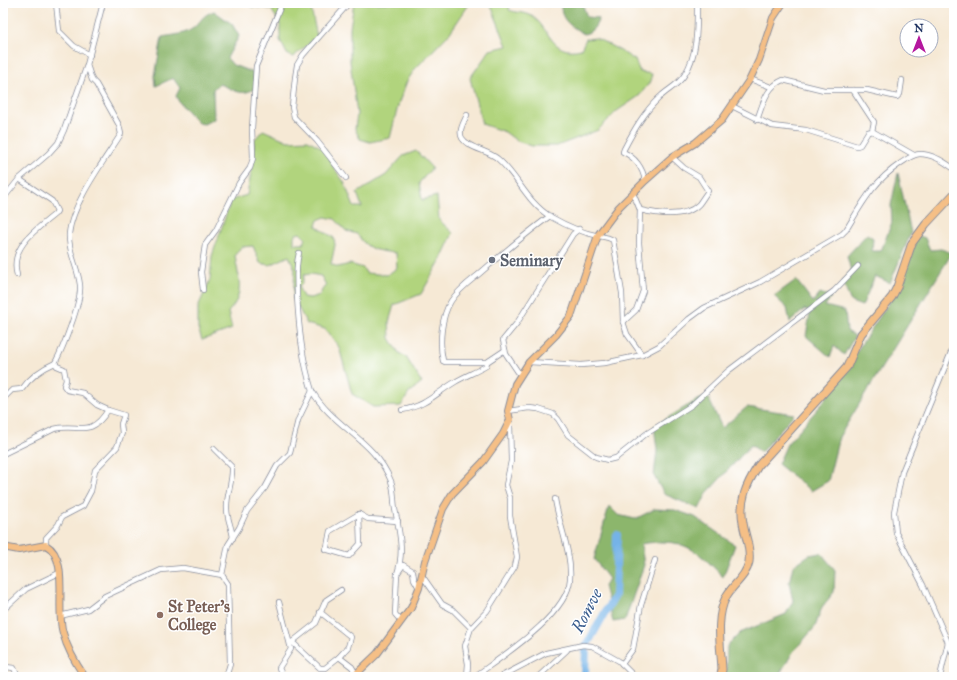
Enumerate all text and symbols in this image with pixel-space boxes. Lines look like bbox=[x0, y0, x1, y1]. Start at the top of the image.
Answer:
north arrow bbox=[899, 18, 939, 58]
text: N bbox=[914, 22, 924, 35]
place label: Seminary bbox=[500, 251, 564, 271]
marker: Seminary bbox=[487, 255, 497, 265]
water label: Romve bbox=[567, 585, 607, 637]
place label: St Peter's College bbox=[168, 597, 230, 635]
marker: St Peter's College bbox=[155, 610, 165, 620]

